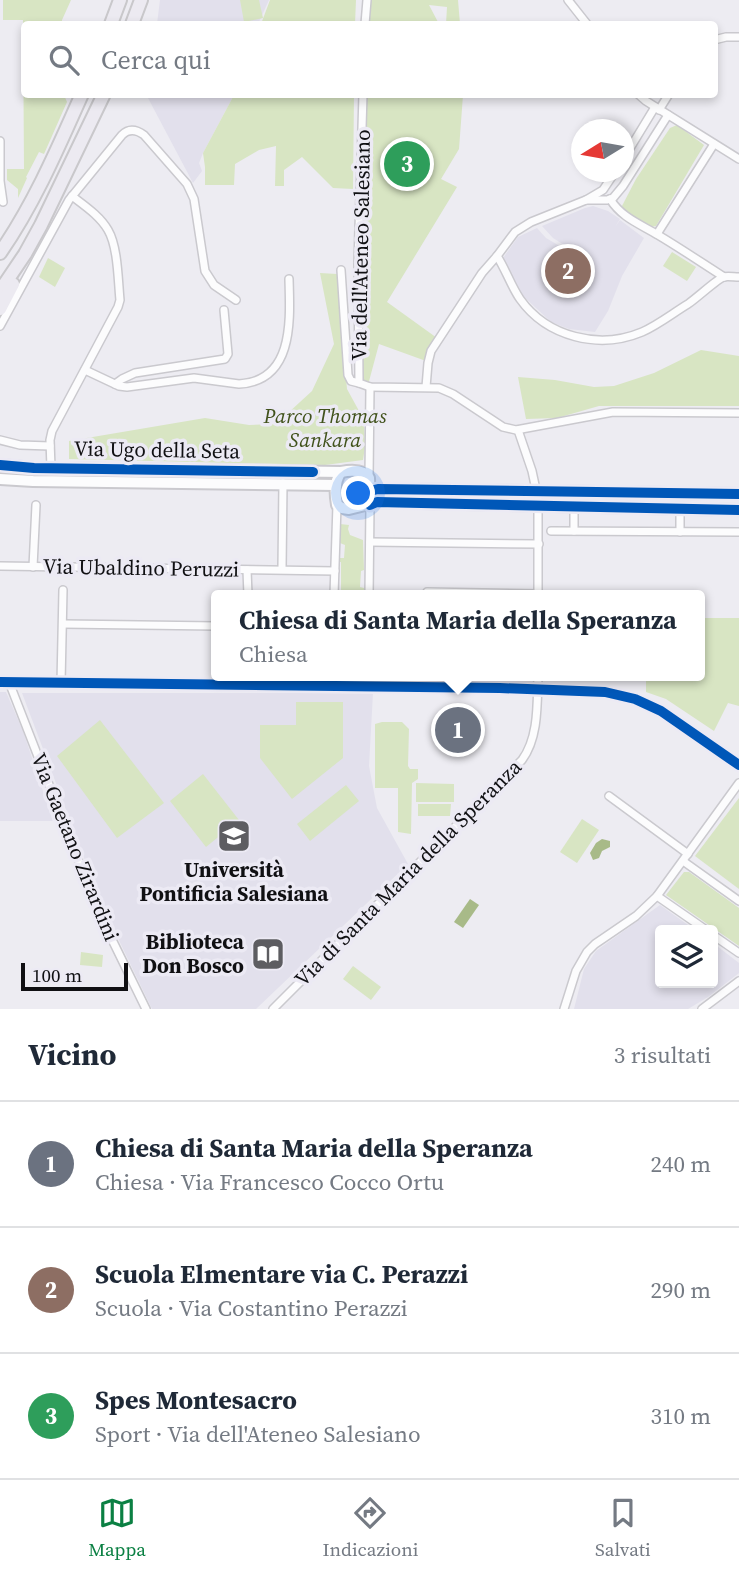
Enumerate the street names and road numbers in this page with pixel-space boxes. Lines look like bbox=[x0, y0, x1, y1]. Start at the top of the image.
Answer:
street label: Via dell'Ateneo Salesiano bbox=[344, 129, 377, 361]
street label: Via Ugo della Seta bbox=[74, 434, 241, 465]
street label: Via Ubaldino Peruzzi bbox=[43, 551, 239, 584]
street label: Via Gaetano Zirardini bbox=[24, 748, 126, 945]
street label: Via di Santa Maria della Speranza bbox=[288, 752, 528, 993]

